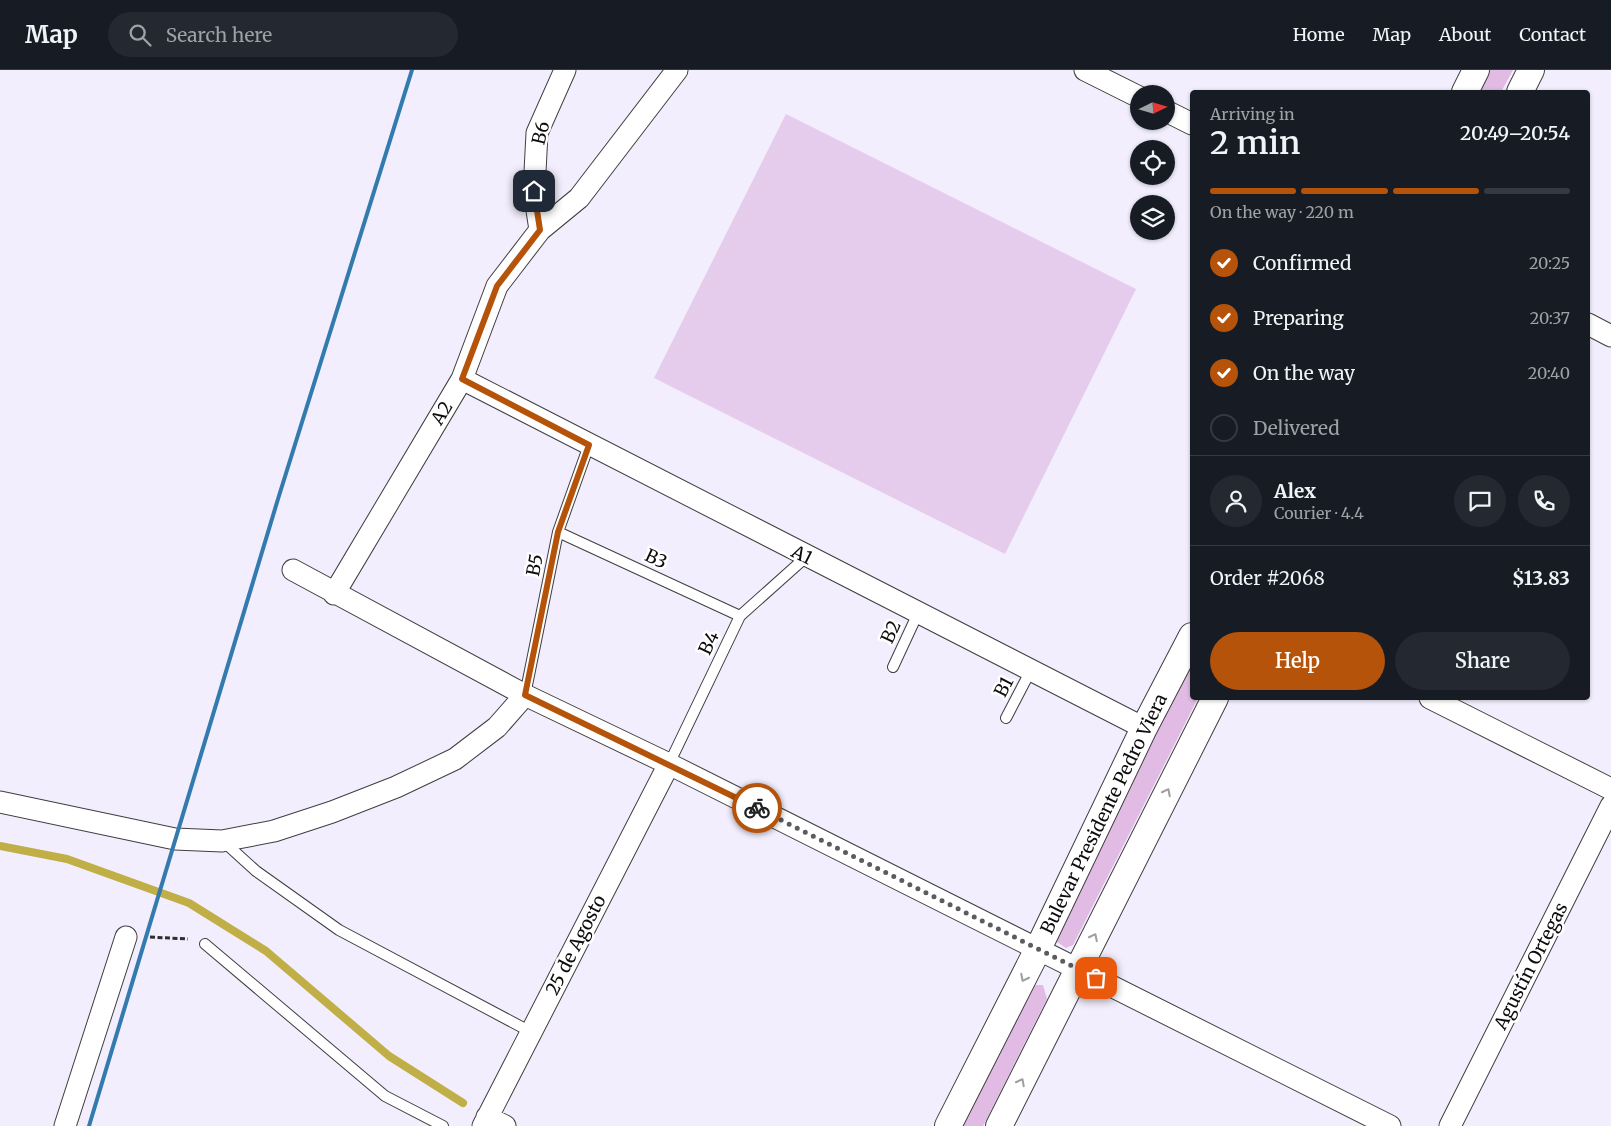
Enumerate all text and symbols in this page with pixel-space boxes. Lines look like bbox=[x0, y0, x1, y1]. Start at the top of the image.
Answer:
search box bbox=[108, 12, 458, 57]
text: Map bbox=[25, 19, 78, 50]
icon: search bbox=[126, 21, 154, 49]
text: Search here bbox=[166, 23, 272, 47]
text: Home bbox=[1293, 23, 1345, 46]
text: Map bbox=[1373, 23, 1411, 46]
text: About bbox=[1439, 23, 1491, 46]
text: Contact bbox=[1519, 23, 1586, 46]
north arrow bbox=[1130, 85, 1175, 130]
map controls bbox=[1130, 85, 1175, 240]
text: Arriving in bbox=[1210, 104, 1295, 124]
street label: B6 bbox=[527, 119, 555, 147]
text: 20:49–20:54 bbox=[1460, 121, 1570, 145]
text: 2 min bbox=[1210, 123, 1300, 163]
button: locate bbox=[1130, 140, 1175, 185]
pin bbox=[513, 170, 555, 212]
icon: home bbox=[520, 177, 548, 205]
button: layers bbox=[1130, 195, 1175, 240]
text: On the way · 220 m bbox=[1210, 202, 1354, 222]
icon: check bbox=[1210, 249, 1238, 277]
text: Confirmed bbox=[1253, 251, 1351, 275]
text: 20:25 bbox=[1529, 253, 1570, 273]
icon: check bbox=[1210, 304, 1238, 332]
text: Preparing bbox=[1253, 306, 1344, 330]
text: 20:37 bbox=[1530, 308, 1570, 328]
icon: check bbox=[1210, 359, 1238, 387]
text: On the way bbox=[1253, 361, 1355, 385]
text: 20:40 bbox=[1528, 363, 1570, 383]
street label: A2 bbox=[425, 397, 458, 430]
text: Delivered bbox=[1253, 416, 1340, 440]
button: person bbox=[1210, 475, 1262, 527]
button: chat bbox=[1454, 475, 1506, 527]
button: phone bbox=[1518, 475, 1570, 527]
text: Alex bbox=[1274, 479, 1316, 503]
text: Courier · 4.4 bbox=[1274, 503, 1364, 523]
street label: A1 bbox=[787, 539, 817, 570]
street label: B3 bbox=[641, 543, 671, 574]
street label: B5 bbox=[521, 552, 548, 578]
text: Order #2068 bbox=[1210, 566, 1325, 590]
text: $13.83 bbox=[1512, 566, 1570, 590]
street label: B2 bbox=[875, 617, 906, 647]
street label: B4 bbox=[693, 627, 724, 658]
button: Help bbox=[1210, 632, 1385, 690]
button: Share bbox=[1395, 632, 1570, 690]
street label: B1 bbox=[989, 673, 1018, 701]
street label: Bulevar Presidente Pedro Viera bbox=[1035, 689, 1172, 938]
courier bbox=[732, 783, 782, 833]
one-way arrow bbox=[1161, 788, 1172, 797]
icon: bike bbox=[743, 794, 771, 822]
street label: 25 de Agosto bbox=[541, 891, 611, 999]
street label: Agustín Ortegas bbox=[1488, 898, 1573, 1034]
one-way arrow bbox=[1088, 934, 1098, 943]
pin bbox=[1075, 957, 1117, 999]
icon: bag bbox=[1082, 964, 1110, 992]
one-way arrow bbox=[1020, 972, 1030, 981]
one-way arrow bbox=[1015, 1079, 1025, 1088]

